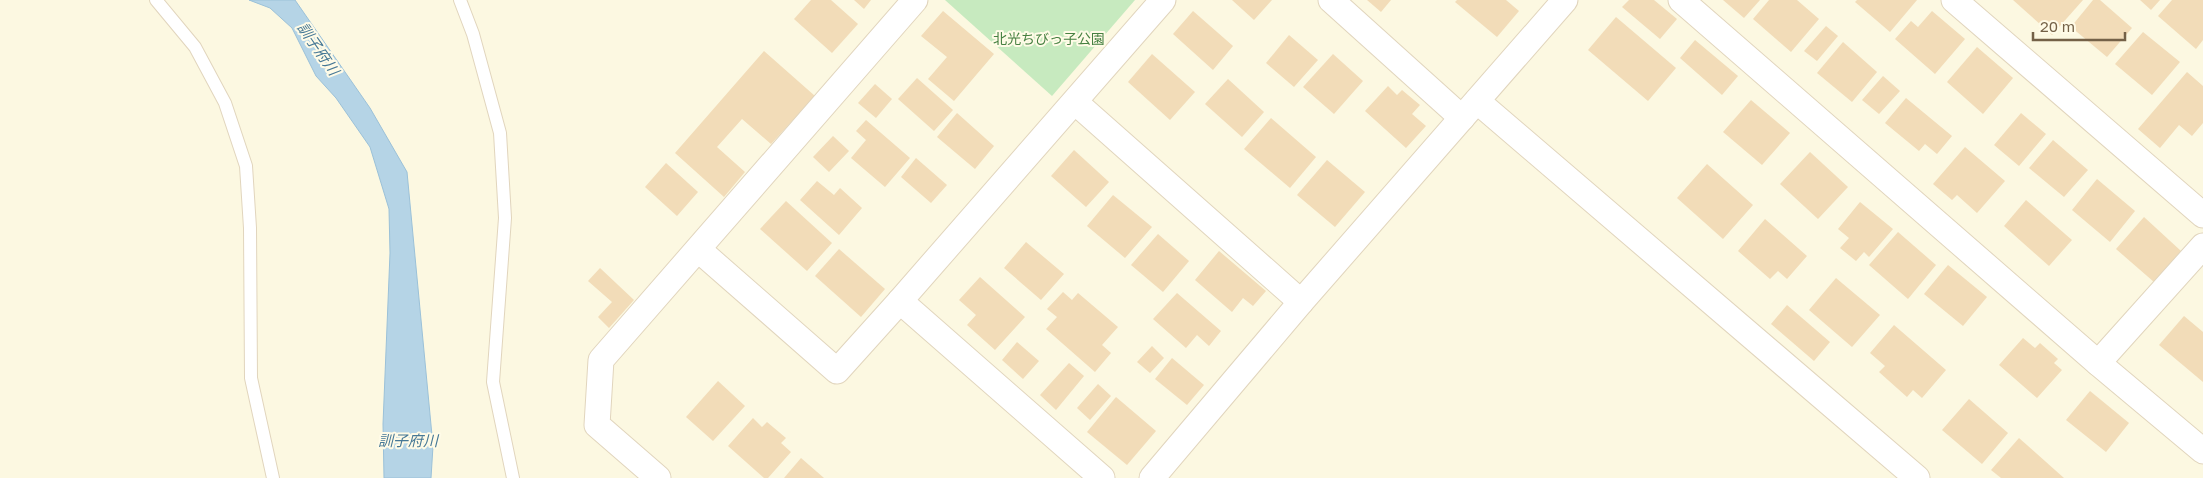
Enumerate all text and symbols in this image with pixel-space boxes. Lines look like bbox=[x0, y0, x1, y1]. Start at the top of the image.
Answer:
scale bar bbox=[2033, 10, 2126, 42]
text: 20 m bbox=[2040, 17, 2075, 35]
water label: 訓子府川 bbox=[294, 19, 345, 80]
park label: 北光ちびっ子公園 bbox=[993, 30, 1105, 47]
water label: 訓子府川 bbox=[378, 431, 440, 449]

